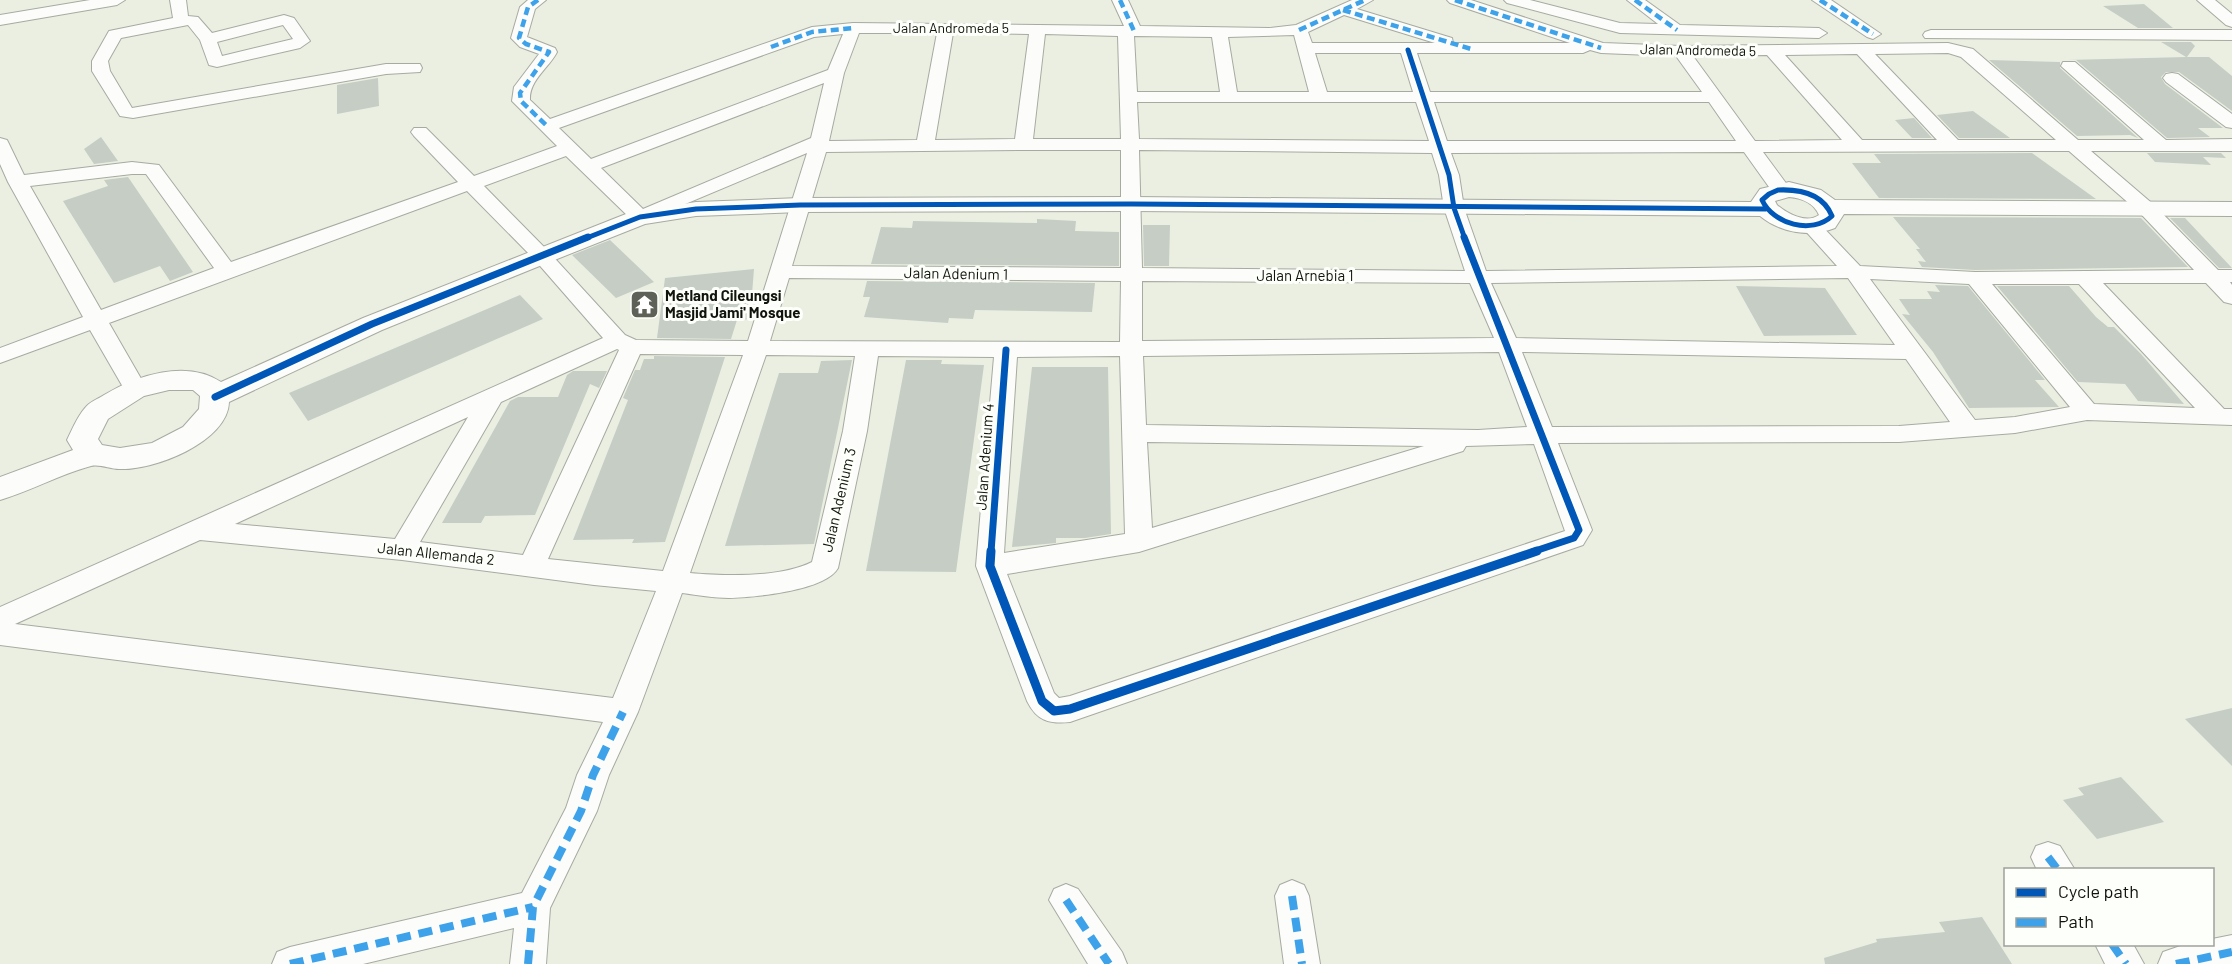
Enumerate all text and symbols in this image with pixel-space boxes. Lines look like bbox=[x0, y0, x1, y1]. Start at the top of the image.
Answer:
street label: Jalan Andromeda 5 bbox=[893, 19, 1009, 36]
street label: Jalan Andromeda 5 bbox=[1640, 40, 1756, 59]
street label: Jalan Adenium 1 bbox=[904, 263, 1008, 283]
street label: Jalan Arnebia 1 bbox=[1257, 266, 1354, 284]
place label: Metland Cileungsi Masjid Jami' Mosque bbox=[665, 286, 800, 321]
temple icon: Metland Cileungsi Masjid Jami' Mosque bbox=[628, 289, 660, 321]
street label: Jalan Adenium 4 bbox=[971, 403, 997, 511]
street label: Jalan Adenium 3 bbox=[817, 446, 859, 554]
street label: Jalan Allemanda 2 bbox=[377, 538, 495, 568]
legend bbox=[2004, 868, 2214, 946]
text: Cycle path bbox=[2058, 880, 2139, 902]
text: Path bbox=[2058, 910, 2094, 932]

